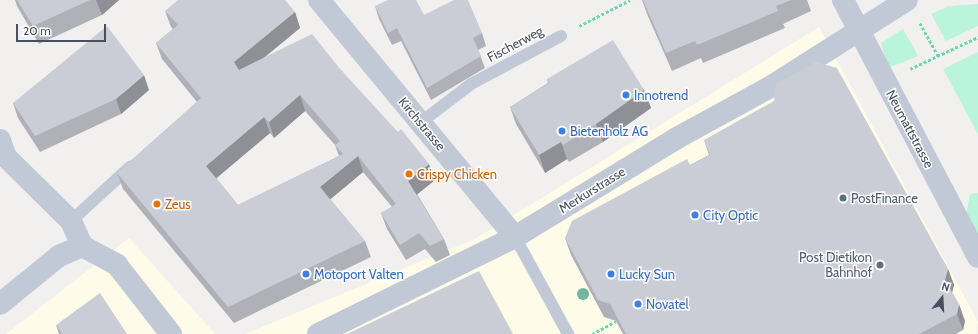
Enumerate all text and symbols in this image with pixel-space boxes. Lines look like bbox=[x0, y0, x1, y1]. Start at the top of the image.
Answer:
scale bar bbox=[18, 16, 108, 42]
text: 20 m bbox=[23, 23, 51, 38]
street label: Fischerweg bbox=[484, 23, 546, 65]
place label: Innotrend bbox=[634, 87, 688, 103]
street label: Neumattstrasse bbox=[883, 87, 937, 171]
marker: Innotrend bbox=[621, 90, 631, 100]
street label: Kirchstrasse bbox=[395, 94, 449, 154]
place label: Bietenholz AG bbox=[570, 123, 648, 139]
marker: Bietenholz AG bbox=[557, 126, 567, 136]
street label: Merkurstrasse bbox=[556, 163, 628, 217]
place label: Crispy Chicken bbox=[417, 166, 497, 182]
marker: Crispy Chicken bbox=[404, 169, 414, 179]
place label: PostFinance bbox=[851, 190, 918, 206]
marker: PostFinance bbox=[838, 193, 848, 203]
place label: Zeus bbox=[165, 196, 191, 212]
marker: Zeus bbox=[152, 199, 162, 209]
place label: City Optic bbox=[703, 207, 758, 223]
marker: City Optic bbox=[690, 210, 700, 220]
place label: Post Dietikon Bahnhof bbox=[799, 250, 872, 281]
marker: Post Dietikon Bahnhof bbox=[875, 260, 885, 270]
place label: Motoport Valten bbox=[314, 266, 404, 282]
place label: Lucky Sun bbox=[619, 266, 675, 282]
marker: Motoport Valten bbox=[301, 269, 311, 279]
marker: Lucky Sun bbox=[606, 269, 616, 279]
north arrow bbox=[922, 278, 962, 318]
text: N bbox=[940, 279, 952, 294]
place label: Novatel bbox=[646, 296, 688, 312]
marker: Novatel bbox=[633, 299, 643, 309]

